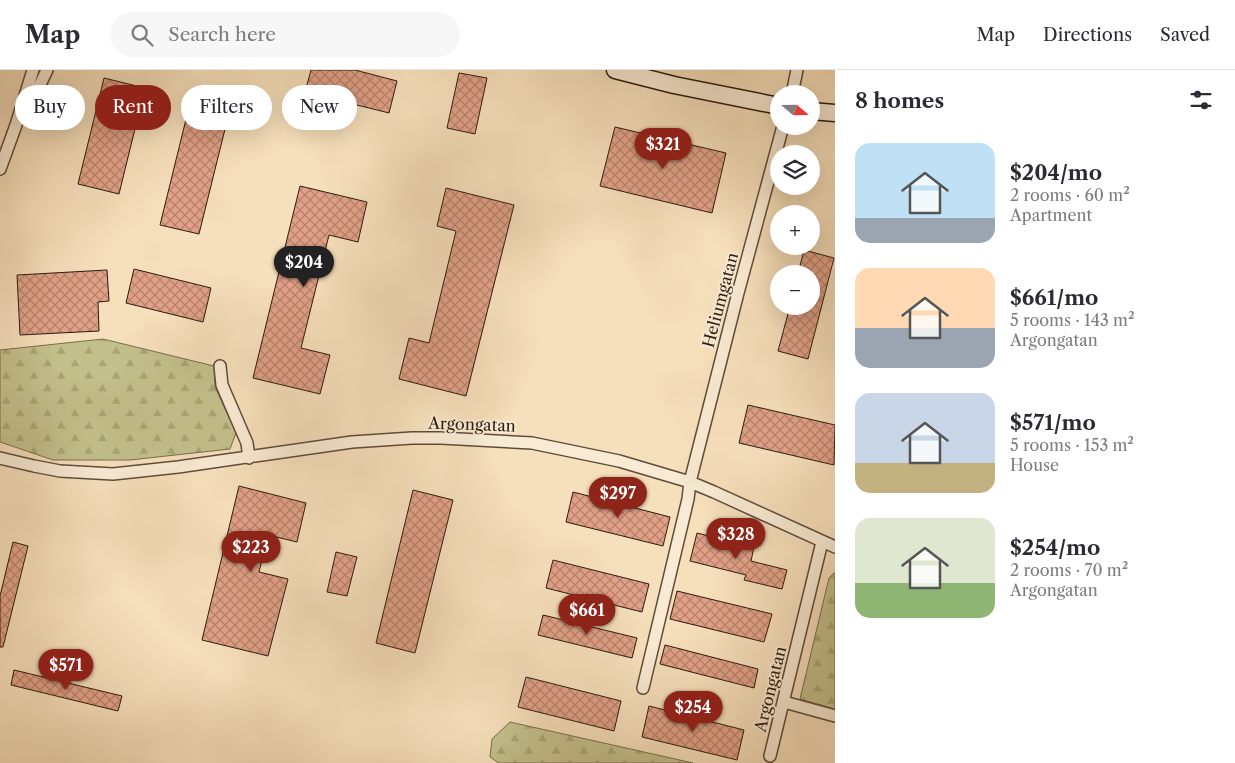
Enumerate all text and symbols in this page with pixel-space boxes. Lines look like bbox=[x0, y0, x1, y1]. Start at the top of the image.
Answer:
search box bbox=[110, 12, 460, 57]
text: Map bbox=[25, 20, 80, 49]
icon: search bbox=[128, 21, 156, 49]
text: Search here bbox=[168, 23, 276, 46]
text: Map bbox=[976, 24, 1015, 46]
text: Directions bbox=[1043, 24, 1132, 46]
text: Saved bbox=[1160, 24, 1210, 46]
chip: Buy bbox=[15, 85, 85, 130]
chip: Rent bbox=[95, 85, 171, 130]
chip: Filters bbox=[181, 85, 272, 130]
chip: New bbox=[282, 85, 357, 130]
north arrow bbox=[770, 85, 820, 135]
map controls bbox=[770, 85, 820, 315]
icon: filters bbox=[1187, 86, 1215, 114]
text: 8 homes bbox=[855, 88, 944, 113]
pin: $321 bbox=[633, 128, 693, 170]
text: $321 bbox=[646, 134, 680, 154]
button: layers bbox=[770, 145, 820, 195]
text: $204/mo bbox=[1010, 160, 1102, 185]
icon: home bbox=[895, 163, 955, 223]
text: 2 rooms · 60 m² bbox=[1010, 185, 1130, 205]
button: + bbox=[770, 205, 820, 255]
text: Apartment bbox=[1010, 205, 1092, 225]
pin: $204 bbox=[274, 246, 334, 288]
street label: Heliumgatan bbox=[698, 250, 742, 350]
text: $204 bbox=[285, 252, 323, 272]
button: − bbox=[770, 265, 820, 315]
text: $661/mo bbox=[1010, 285, 1098, 310]
icon: home bbox=[895, 288, 955, 348]
text: 5 rooms · 143 m² bbox=[1010, 310, 1134, 330]
text: Argongatan bbox=[1010, 330, 1098, 350]
text: $571/mo bbox=[1010, 410, 1096, 435]
street label: Argongatan bbox=[427, 412, 516, 436]
icon: home bbox=[895, 413, 955, 473]
text: 5 rooms · 153 m² bbox=[1010, 435, 1134, 455]
text: House bbox=[1010, 455, 1059, 475]
pin: $297 bbox=[588, 476, 648, 519]
text: $297 bbox=[600, 483, 636, 503]
pin: $328 bbox=[706, 518, 766, 560]
text: $328 bbox=[717, 524, 755, 544]
pin: $223 bbox=[221, 530, 281, 573]
text: $254/mo bbox=[1010, 535, 1100, 560]
text: $223 bbox=[233, 537, 269, 557]
icon: home bbox=[895, 538, 955, 598]
text: 2 rooms · 70 m² bbox=[1010, 560, 1128, 580]
text: Argongatan bbox=[1010, 580, 1098, 600]
pin: $661 bbox=[557, 594, 617, 636]
text: $661 bbox=[569, 600, 605, 620]
street label: Argongatan bbox=[749, 644, 790, 735]
pin: $571 bbox=[36, 648, 96, 691]
text: $571 bbox=[49, 655, 83, 675]
pin: $254 bbox=[663, 690, 723, 733]
text: $254 bbox=[675, 697, 711, 717]

